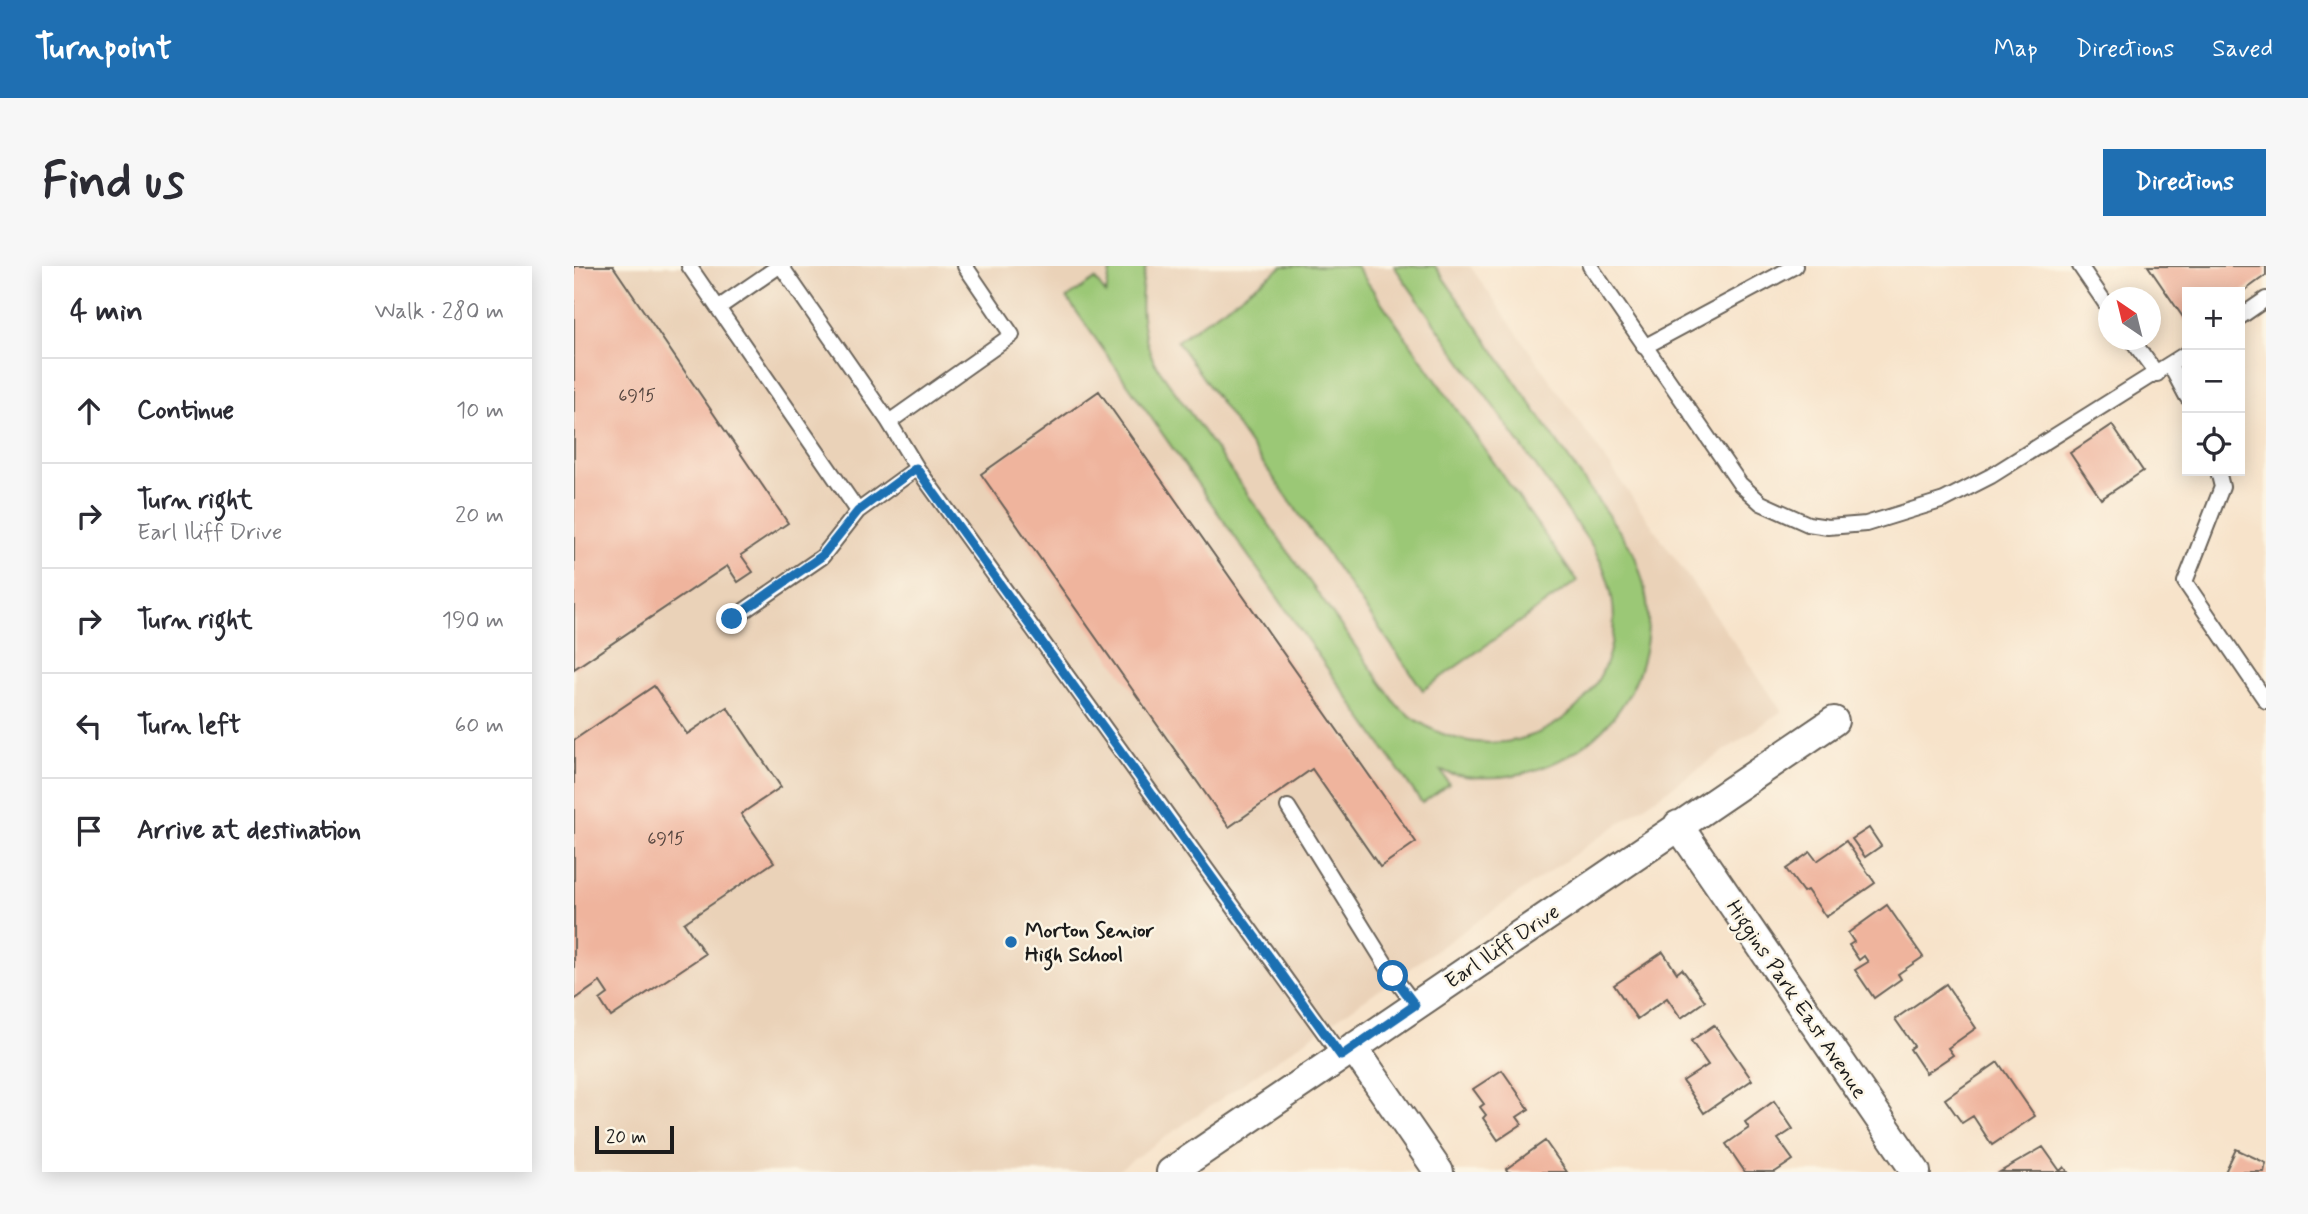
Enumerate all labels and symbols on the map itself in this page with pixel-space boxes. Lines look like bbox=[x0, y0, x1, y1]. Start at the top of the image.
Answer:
north arrow bbox=[2098, 287, 2161, 350]
house number: 6915 bbox=[618, 384, 656, 408]
route end bbox=[716, 603, 747, 634]
house number: 6915 bbox=[647, 827, 685, 851]
street label: Higgins Park East Avenue bbox=[1717, 895, 1873, 1105]
street label: Earl Iliff Drive bbox=[1440, 898, 1565, 996]
place label: Morton Senior High School bbox=[1025, 917, 1155, 971]
marker: Morton Senior High School bbox=[1003, 934, 1019, 950]
route start bbox=[1377, 960, 1408, 991]
scale bar bbox=[595, 1123, 674, 1155]

